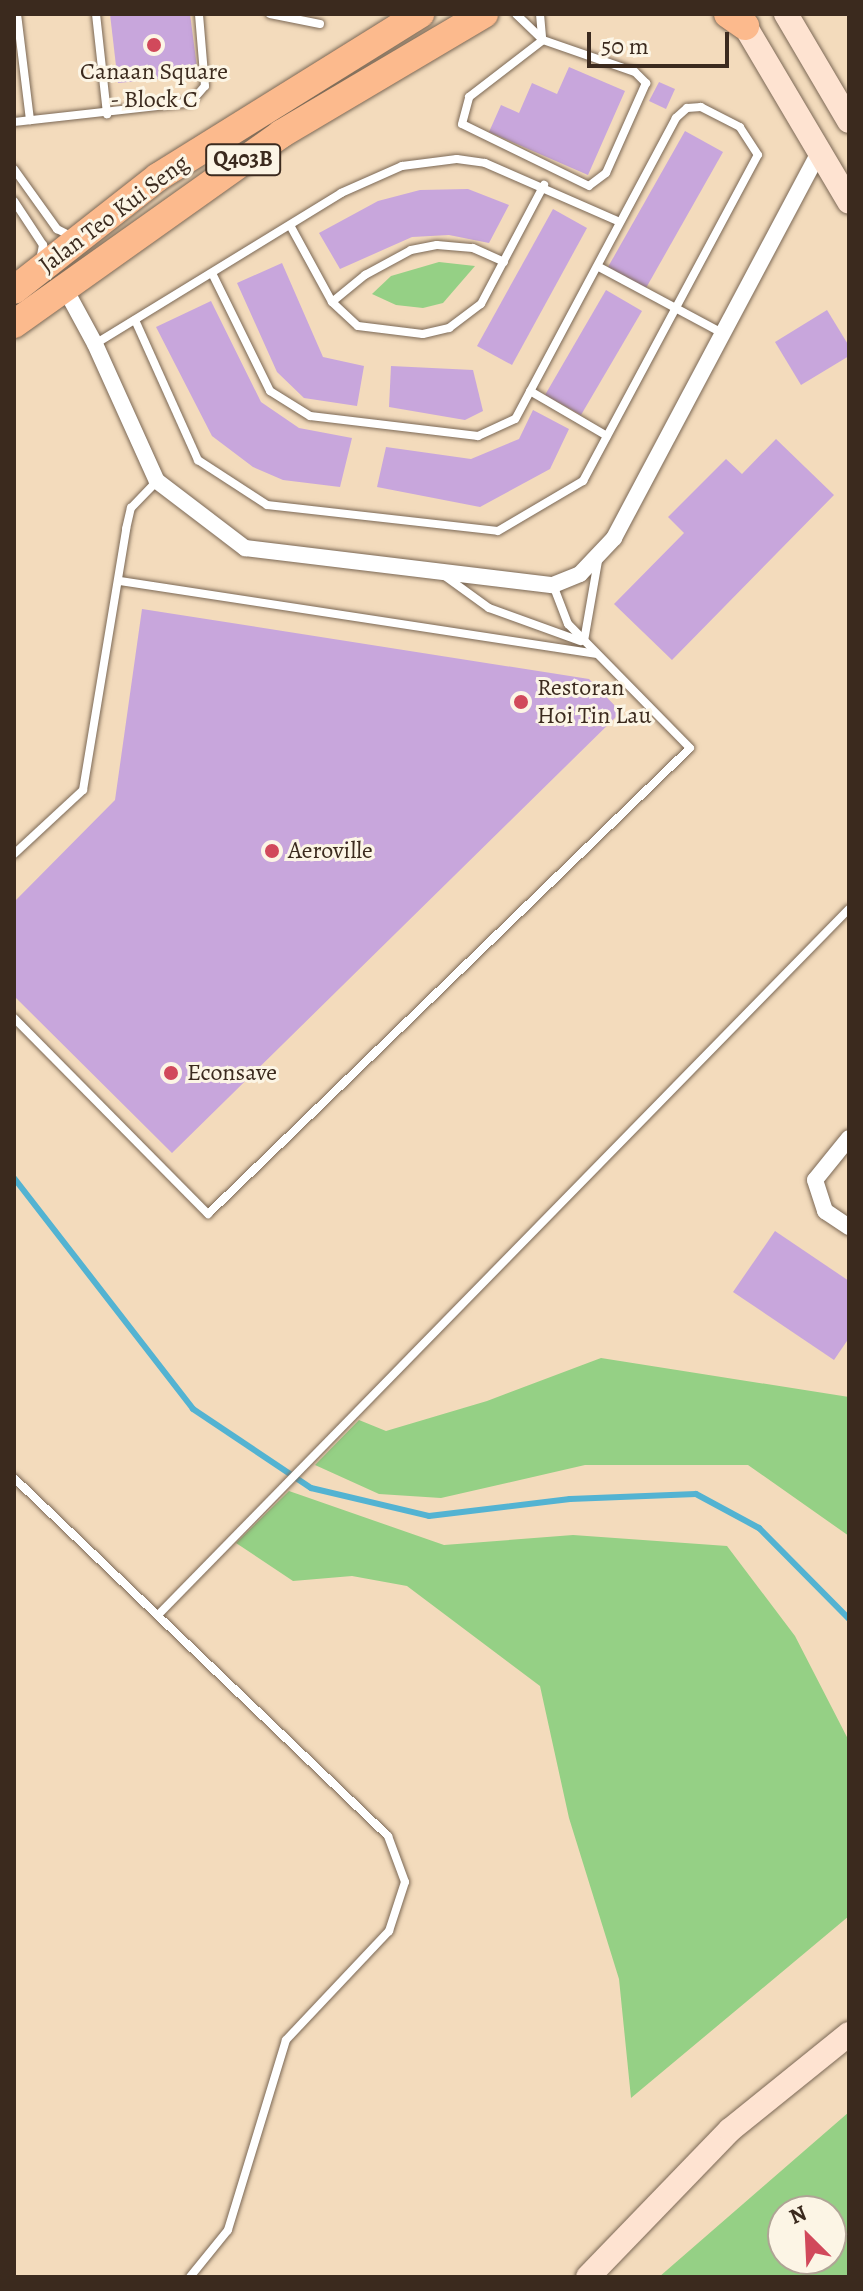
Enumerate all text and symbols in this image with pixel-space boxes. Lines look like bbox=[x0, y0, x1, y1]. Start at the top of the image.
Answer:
scale bar bbox=[591, 16, 733, 66]
text: 50 m bbox=[601, 30, 649, 62]
marker: Canaan Square - Block C bbox=[145, 36, 163, 54]
place label: Canaan Square - Block C bbox=[80, 58, 228, 114]
road number: Q403B bbox=[205, 142, 281, 178]
street label: Jalan Teo Kui Seng bbox=[34, 148, 194, 280]
place label: Restoran Hoi Tin Lau bbox=[537, 674, 651, 730]
marker: Restoran Hoi Tin Lau bbox=[512, 693, 530, 711]
place label: Aeroville bbox=[288, 837, 373, 865]
marker: Aeroville bbox=[263, 842, 281, 860]
place label: Econsave bbox=[187, 1059, 277, 1087]
marker: Econsave bbox=[162, 1064, 180, 1082]
north arrow bbox=[767, 2195, 847, 2275]
text: N bbox=[785, 2198, 811, 2232]

